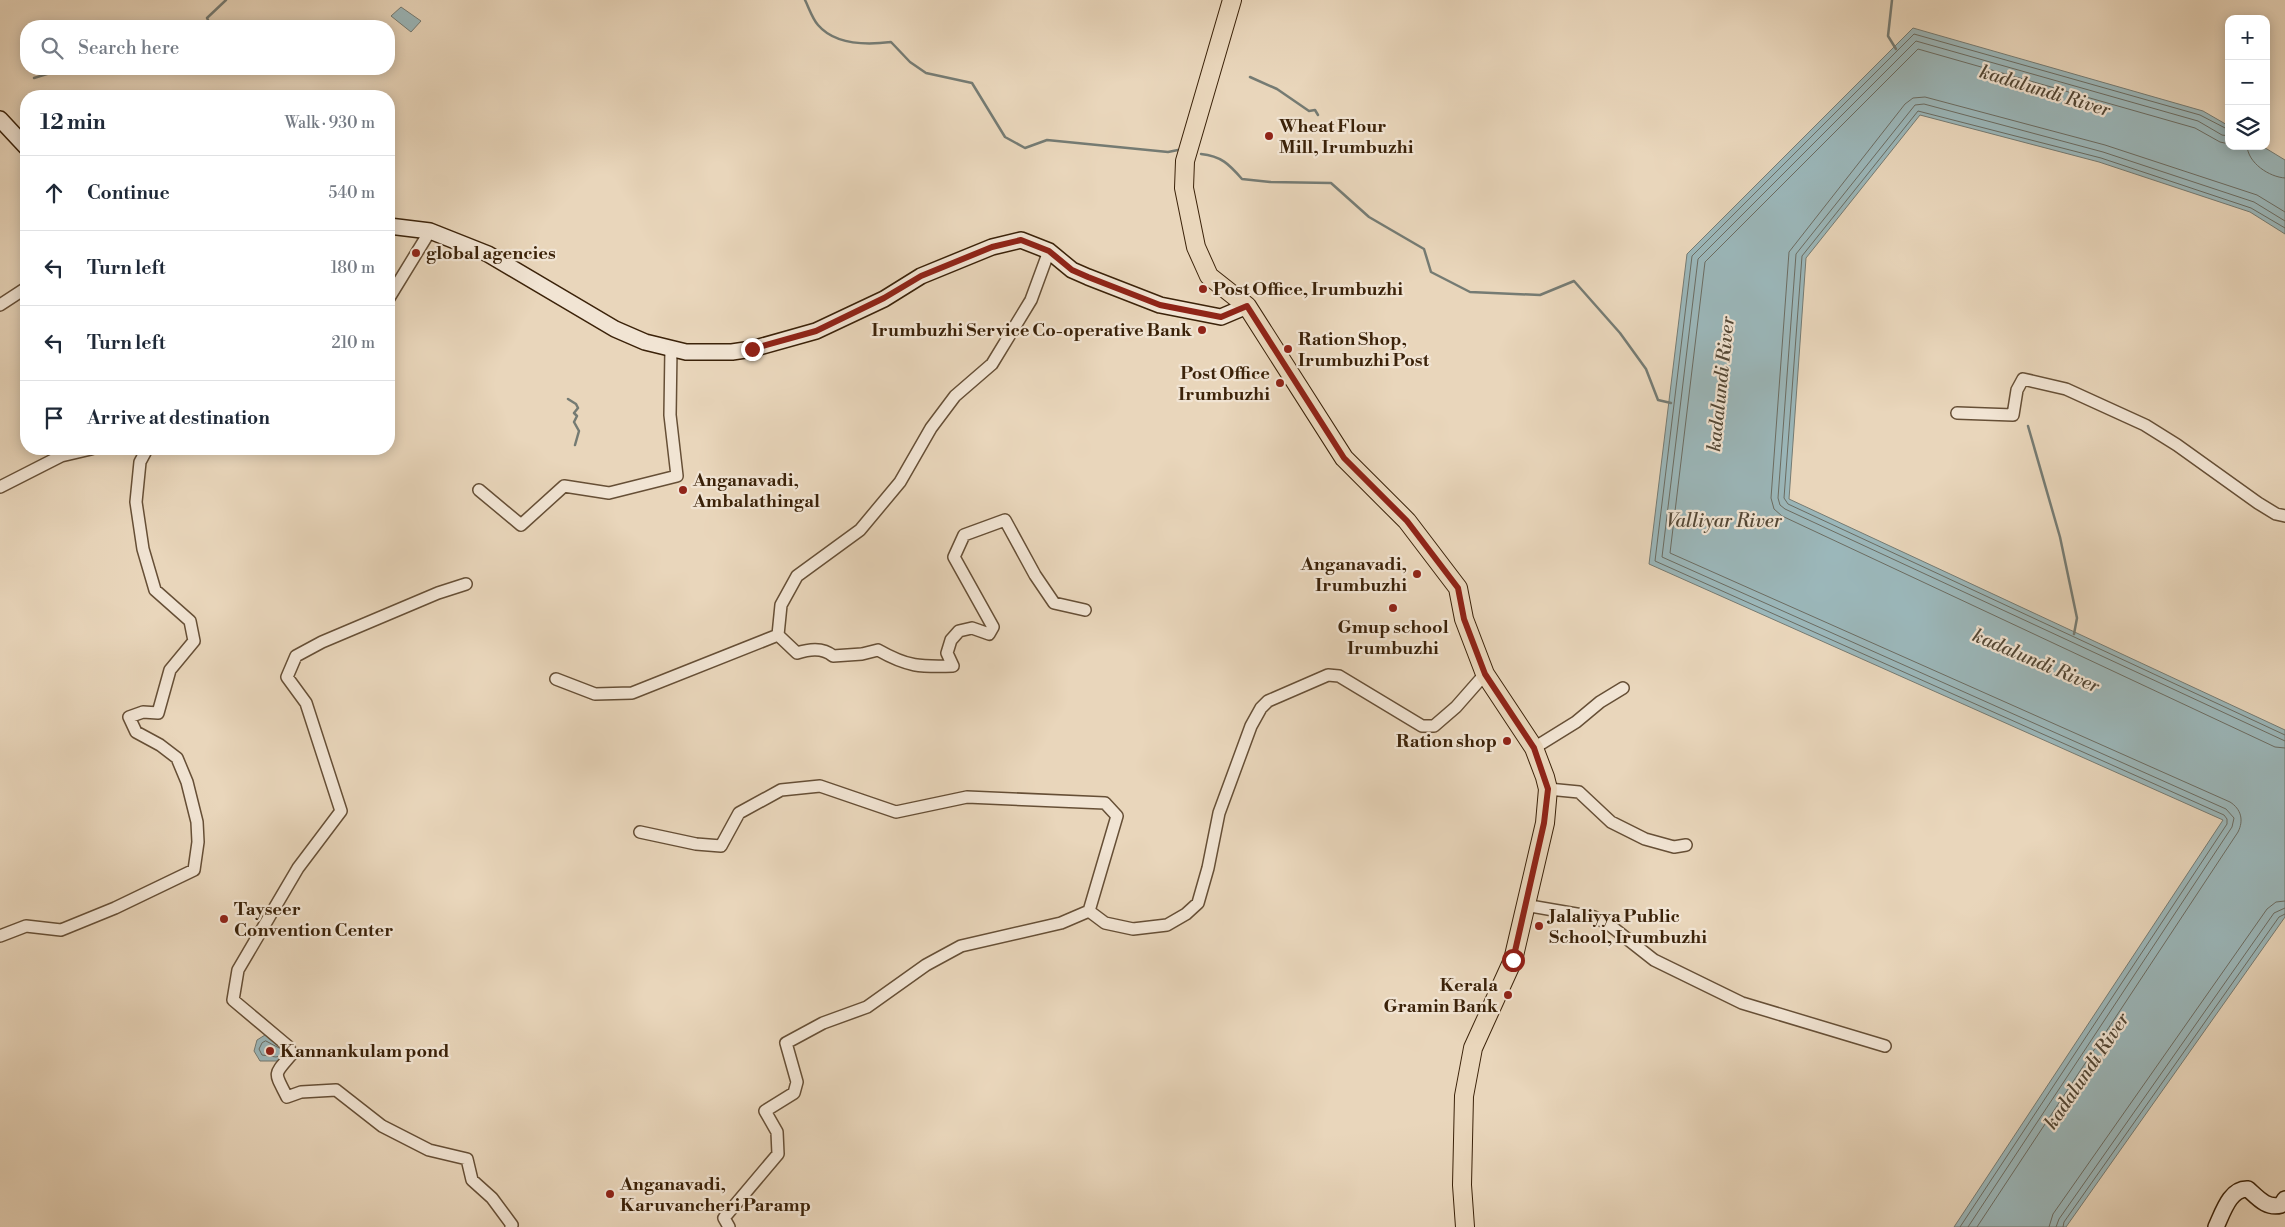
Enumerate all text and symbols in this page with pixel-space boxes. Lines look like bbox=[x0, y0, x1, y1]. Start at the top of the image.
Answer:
map controls bbox=[2225, 15, 2270, 150]
button: + bbox=[2225, 15, 2270, 60]
search box bbox=[20, 20, 395, 75]
icon: search bbox=[38, 34, 66, 62]
text: Search here bbox=[78, 36, 179, 60]
water label: kadalundi River bbox=[1977, 60, 2114, 123]
button: − bbox=[2225, 60, 2270, 105]
button: layers bbox=[2225, 105, 2270, 150]
text: 12 min bbox=[40, 110, 106, 136]
text: Walk · 930 m bbox=[285, 113, 375, 133]
place label: Wheat Flour Mill, Irumbuzhi bbox=[1278, 115, 1414, 159]
marker: Wheat Flour Mill, Irumbuzhi bbox=[1263, 130, 1275, 142]
icon: ahead bbox=[40, 179, 68, 207]
text: Continue bbox=[87, 181, 170, 205]
text: 540 m bbox=[328, 183, 375, 203]
place label: global agencies bbox=[426, 242, 556, 265]
marker: global agencies bbox=[410, 247, 422, 259]
icon: left bbox=[40, 254, 68, 282]
text: Turn left bbox=[87, 256, 166, 280]
text: 180 m bbox=[331, 258, 375, 278]
place label: Post Office, Irumbuzhi bbox=[1213, 278, 1403, 301]
marker: Post Office, Irumbuzhi bbox=[1197, 283, 1209, 295]
water label: kadalundi River bbox=[1702, 315, 1740, 453]
place label: Irumbuzhi Service Co-operative Bank bbox=[872, 319, 1193, 342]
marker: Irumbuzhi Service Co-operative Bank bbox=[1196, 324, 1208, 336]
place label: Ration Shop, Irumbuzhi Post bbox=[1298, 328, 1430, 372]
icon: left bbox=[40, 329, 68, 357]
text: Turn left bbox=[87, 331, 166, 355]
text: 210 m bbox=[331, 333, 375, 353]
route end bbox=[741, 338, 764, 361]
marker: Ration Shop, Irumbuzhi Post bbox=[1282, 343, 1294, 355]
place label: Post Office Irumbuzhi bbox=[1178, 362, 1270, 406]
marker: Post Office Irumbuzhi bbox=[1274, 377, 1286, 389]
icon: arrive bbox=[40, 404, 68, 432]
text: Arrive at destination bbox=[87, 406, 270, 430]
place label: Anganavadi, Ambalathingal bbox=[692, 469, 820, 513]
marker: Anganavadi, Ambalathingal bbox=[677, 484, 689, 496]
water label: Valliyar River bbox=[1666, 509, 1783, 533]
place label: Anganavadi, Irumbuzhi bbox=[1300, 553, 1407, 597]
marker: Anganavadi, Irumbuzhi bbox=[1411, 568, 1423, 580]
marker: Gmup school Irumbuzhi bbox=[1387, 602, 1399, 614]
place label: Gmup school Irumbuzhi bbox=[1337, 616, 1449, 660]
water label: kadalundi River bbox=[1969, 624, 2104, 699]
place label: Ration shop bbox=[1396, 730, 1497, 753]
marker: Ration shop bbox=[1501, 735, 1513, 747]
place label: Tayseer Convention Center bbox=[234, 898, 393, 942]
place label: Jalaliyya Public School, Irumbuzhi bbox=[1546, 905, 1707, 949]
marker: Tayseer Convention Center bbox=[218, 913, 230, 925]
marker: Jalaliyya Public School, Irumbuzhi bbox=[1533, 920, 1545, 932]
route start bbox=[1502, 949, 1525, 972]
place label: Kerala Gramin Bank bbox=[1384, 974, 1499, 1018]
marker: Kerala Gramin Bank bbox=[1502, 989, 1514, 1001]
water label: kadalundi River bbox=[2039, 1007, 2135, 1134]
place label: Kannankulam pond bbox=[280, 1040, 449, 1063]
marker: Kannankulam pond bbox=[264, 1045, 276, 1057]
place label: Anganavadi, Karuvancheri Paramp bbox=[619, 1173, 811, 1217]
marker: Anganavadi, Karuvancheri Paramp bbox=[604, 1188, 616, 1200]

